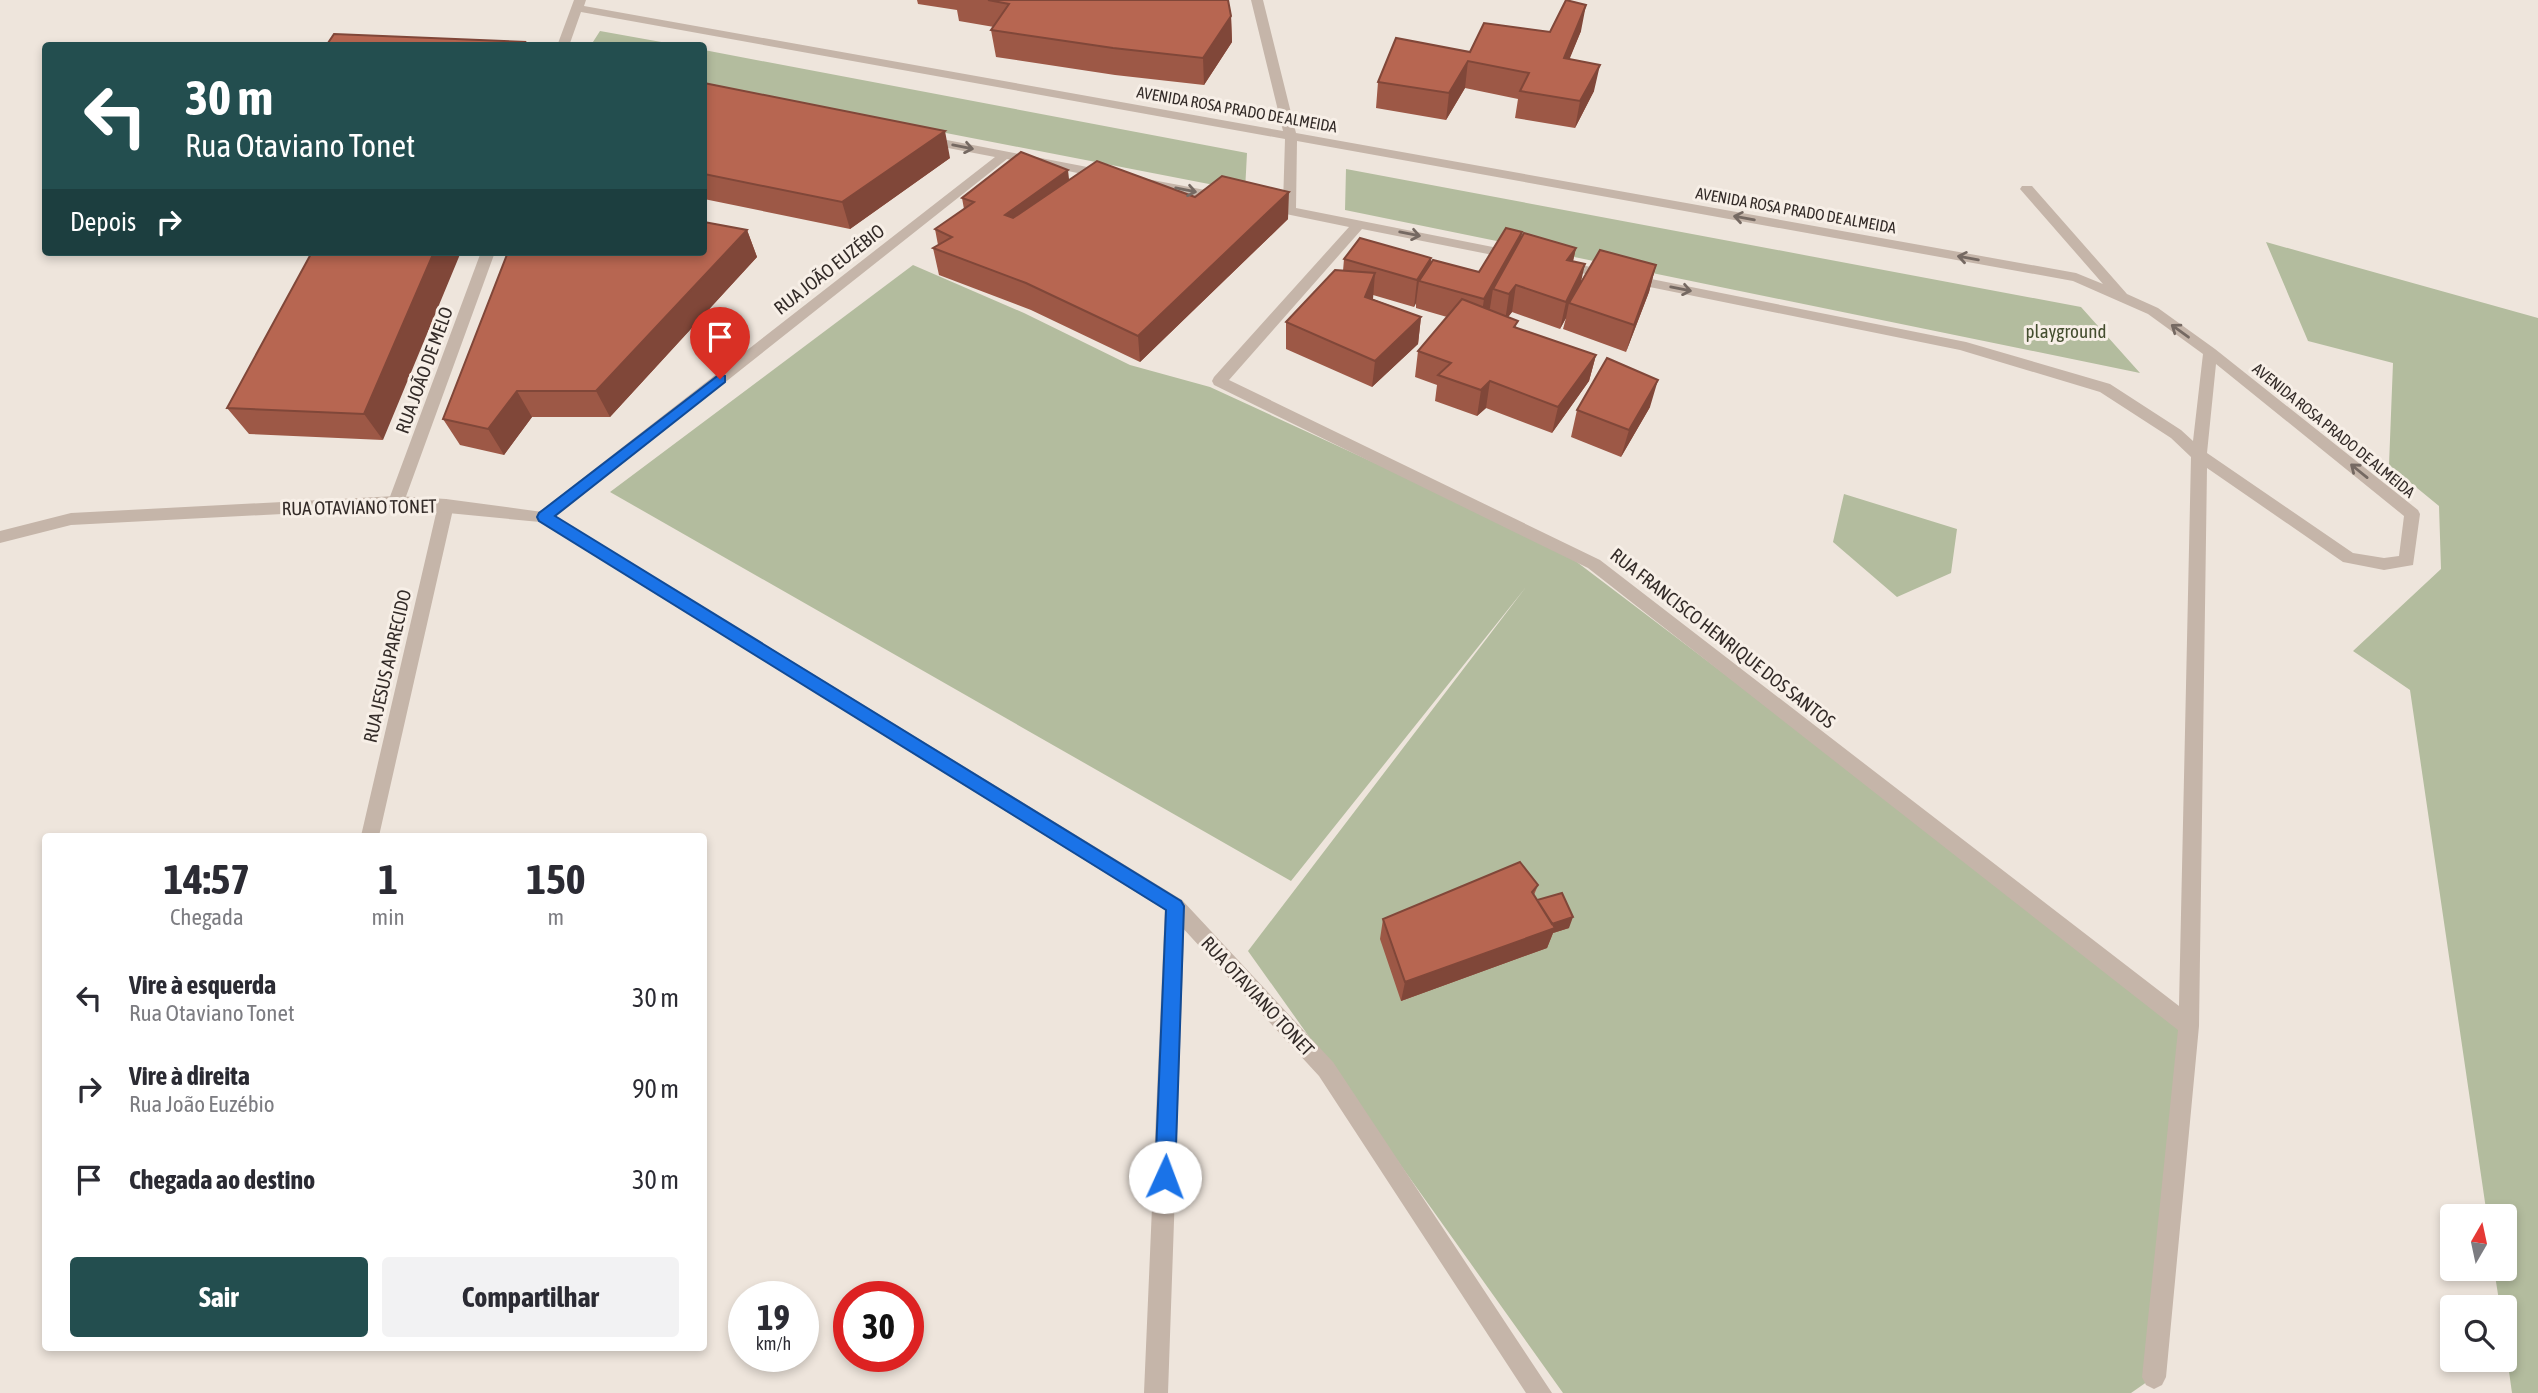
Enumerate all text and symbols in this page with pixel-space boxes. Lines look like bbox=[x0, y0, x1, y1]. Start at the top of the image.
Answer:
text: 30 m bbox=[185, 69, 273, 125]
icon: left bbox=[70, 70, 161, 161]
street label: AVENIDA ROSA PRADO DE ALMEIDA bbox=[1135, 82, 1339, 136]
text: Rua Otaviano Tonet bbox=[185, 127, 415, 164]
one-way arrow bbox=[951, 141, 974, 154]
street label: AVENIDA ROSA PRADO DE ALMEIDA bbox=[1694, 183, 1898, 237]
one-way arrow bbox=[1174, 184, 1197, 198]
icon: right bbox=[150, 203, 188, 241]
text: Depois bbox=[70, 207, 136, 237]
one-way arrow bbox=[1733, 211, 1756, 224]
street label: RUA JOÃO EUZÉBIO bbox=[770, 219, 888, 319]
one-way arrow bbox=[1398, 228, 1421, 241]
one-way arrow bbox=[1957, 251, 1980, 265]
one-way arrow bbox=[1669, 282, 1692, 296]
street label: RUA JOÃO DE MELO bbox=[391, 304, 457, 436]
pin bbox=[690, 307, 750, 379]
icon: arrive bbox=[701, 318, 739, 356]
park label: playground bbox=[2026, 320, 2106, 342]
one-way arrow bbox=[2171, 323, 2190, 338]
street label: AVENIDA ROSA PRADO DE ALMEIDA bbox=[2249, 359, 2419, 501]
one-way arrow bbox=[2350, 464, 2368, 479]
street label: RUA OTAVIANO TONET bbox=[281, 495, 437, 519]
street label: RUA FRANCISCO HENRIQUE DOS SANTOS bbox=[1606, 543, 1840, 733]
street label: RUA JESUS APARECIDO bbox=[359, 587, 415, 745]
text: 14:57 bbox=[164, 855, 250, 903]
text: 1 bbox=[378, 855, 398, 903]
text: 150 bbox=[526, 855, 585, 903]
text: Chegada bbox=[170, 904, 244, 930]
text: min bbox=[372, 904, 405, 930]
text: m bbox=[548, 904, 564, 930]
street label: RUA OTAVIANO TONET bbox=[1197, 932, 1319, 1061]
text: Vire à esquerda bbox=[129, 970, 276, 1000]
icon: left bbox=[70, 979, 108, 1017]
text: 30 m bbox=[632, 983, 679, 1013]
text: Rua Otaviano Tonet bbox=[129, 1000, 295, 1026]
text: Vire à direita bbox=[129, 1061, 250, 1091]
icon: right bbox=[70, 1070, 108, 1108]
text: 90 m bbox=[632, 1074, 679, 1104]
text: Rua João Euzébio bbox=[129, 1091, 275, 1117]
position arrow bbox=[1128, 1140, 1202, 1214]
icon: arrive bbox=[70, 1161, 108, 1199]
text: Chegada ao destino bbox=[129, 1165, 315, 1195]
text: 30 m bbox=[632, 1165, 679, 1195]
north arrow bbox=[2440, 1204, 2516, 1281]
map controls bbox=[2440, 1204, 2517, 1372]
button: Sair bbox=[70, 1257, 368, 1337]
button: Compartilhar bbox=[382, 1257, 679, 1337]
speed limit sign: 30 bbox=[833, 1281, 924, 1372]
button: search bbox=[2440, 1295, 2517, 1372]
text: 19 bbox=[757, 1297, 790, 1337]
text: km/h bbox=[756, 1333, 791, 1354]

